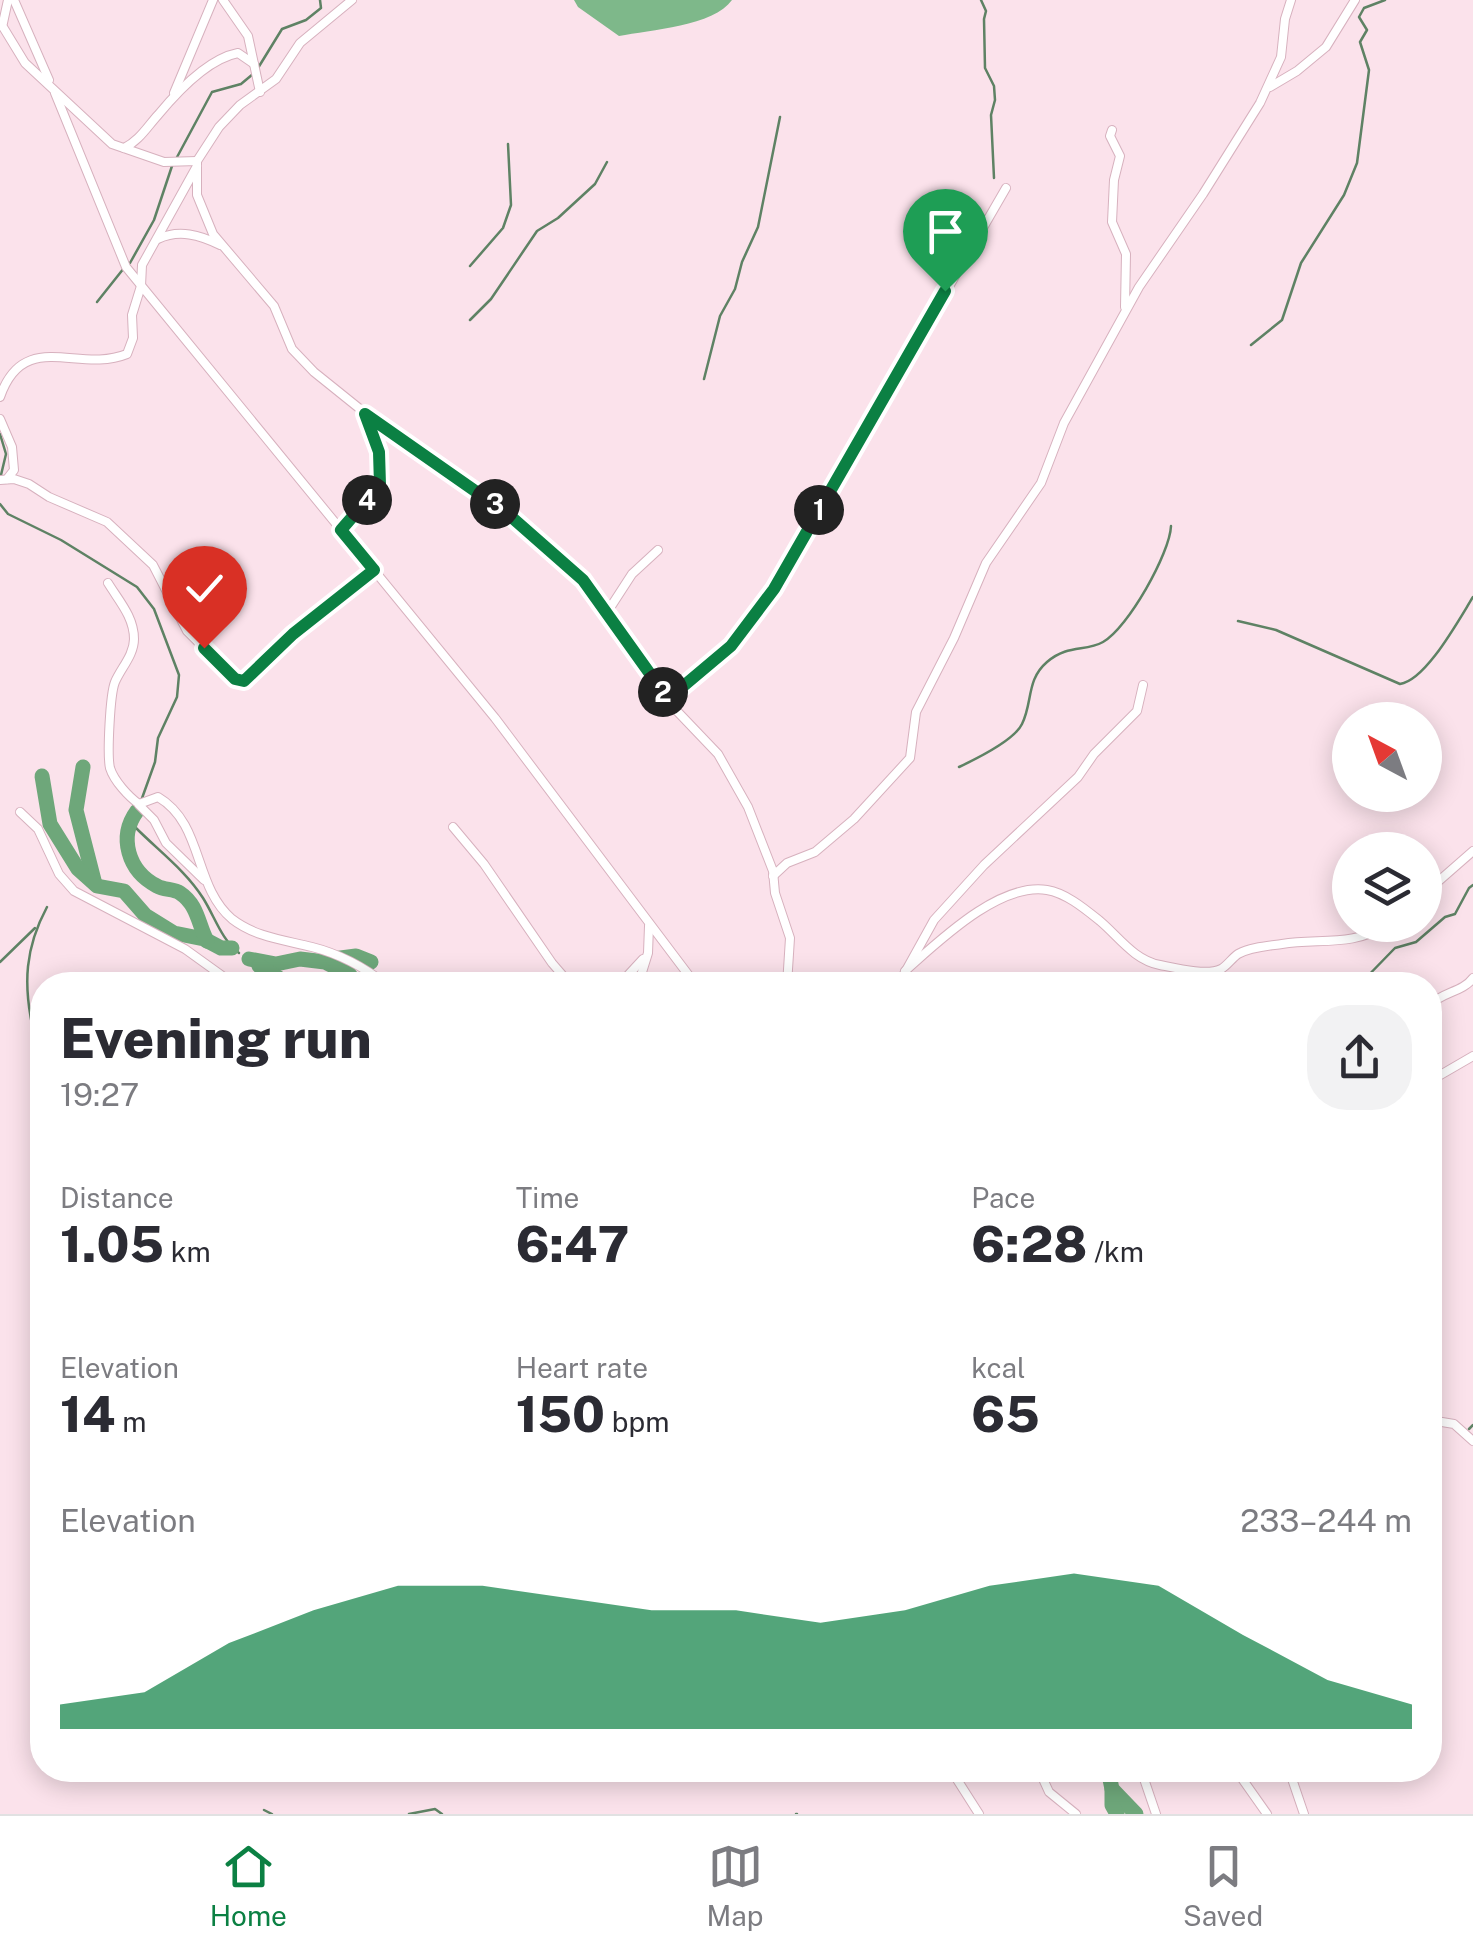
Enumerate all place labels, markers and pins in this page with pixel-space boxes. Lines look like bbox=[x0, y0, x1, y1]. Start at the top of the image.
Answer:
pin bbox=[903, 189, 988, 292]
pin: 4 bbox=[342, 475, 392, 525]
pin: 3 bbox=[470, 479, 520, 529]
pin: 1 bbox=[794, 485, 844, 535]
pin bbox=[162, 546, 247, 649]
pin: 2 bbox=[638, 667, 688, 717]

